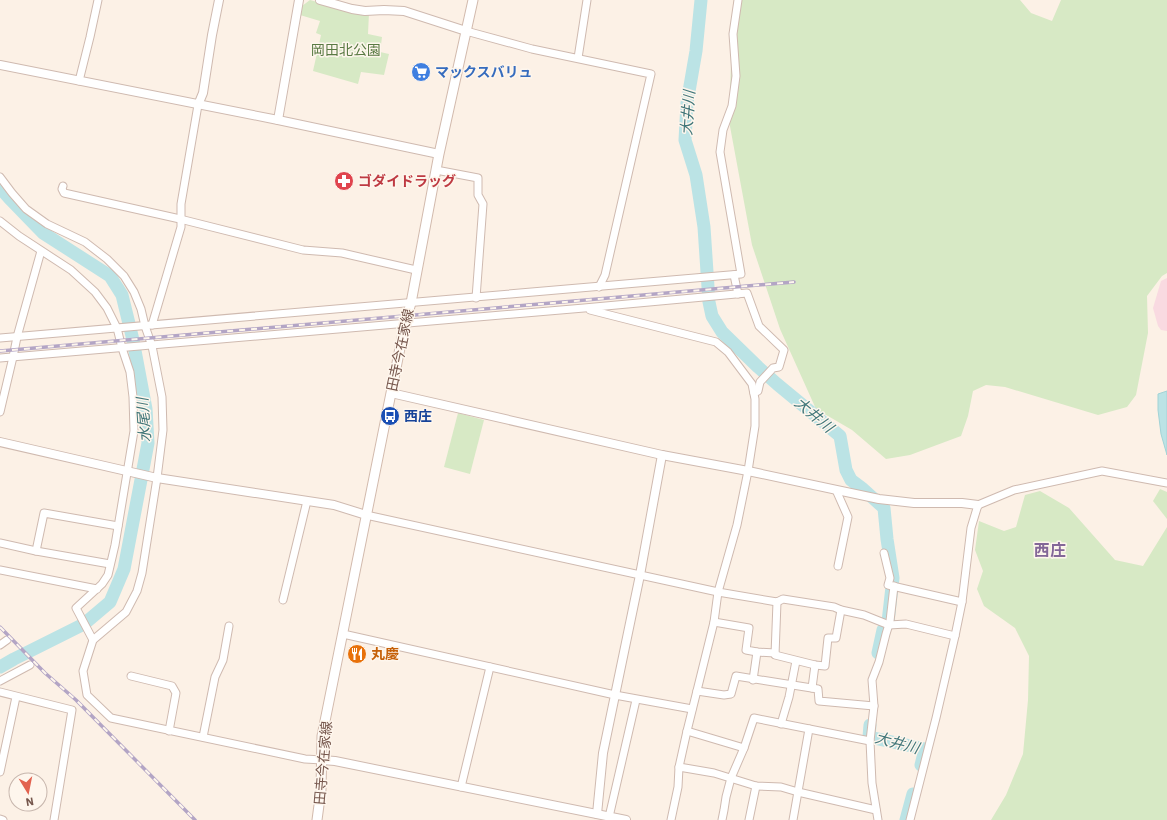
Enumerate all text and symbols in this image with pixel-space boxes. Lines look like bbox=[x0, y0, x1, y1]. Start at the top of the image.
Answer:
park label: 岡田北公園 bbox=[311, 41, 381, 59]
supermarket icon: マックスバリュ bbox=[410, 61, 432, 83]
place label: マックスバリュ bbox=[435, 63, 533, 81]
water label: 大井川 bbox=[676, 88, 699, 136]
pharmacy icon: ゴダイドラッグ bbox=[333, 170, 355, 192]
place label: ゴダイドラッグ bbox=[358, 172, 456, 190]
street label: 田寺今在家線 bbox=[382, 307, 418, 393]
water label: 大井川 bbox=[791, 393, 839, 438]
water label: 水尾川 bbox=[132, 395, 155, 443]
bus stop icon: 西庄 bbox=[379, 405, 401, 427]
place label: 西庄 bbox=[404, 407, 432, 425]
district label: 西庄 bbox=[1034, 540, 1066, 560]
restaurant icon: 丸慶 bbox=[346, 643, 368, 665]
place label: 丸慶 bbox=[371, 645, 399, 663]
street label: 田寺今在家線 bbox=[310, 720, 336, 806]
water label: 大井川 bbox=[873, 728, 923, 758]
north arrow bbox=[8, 772, 48, 812]
text: N bbox=[25, 794, 35, 809]

